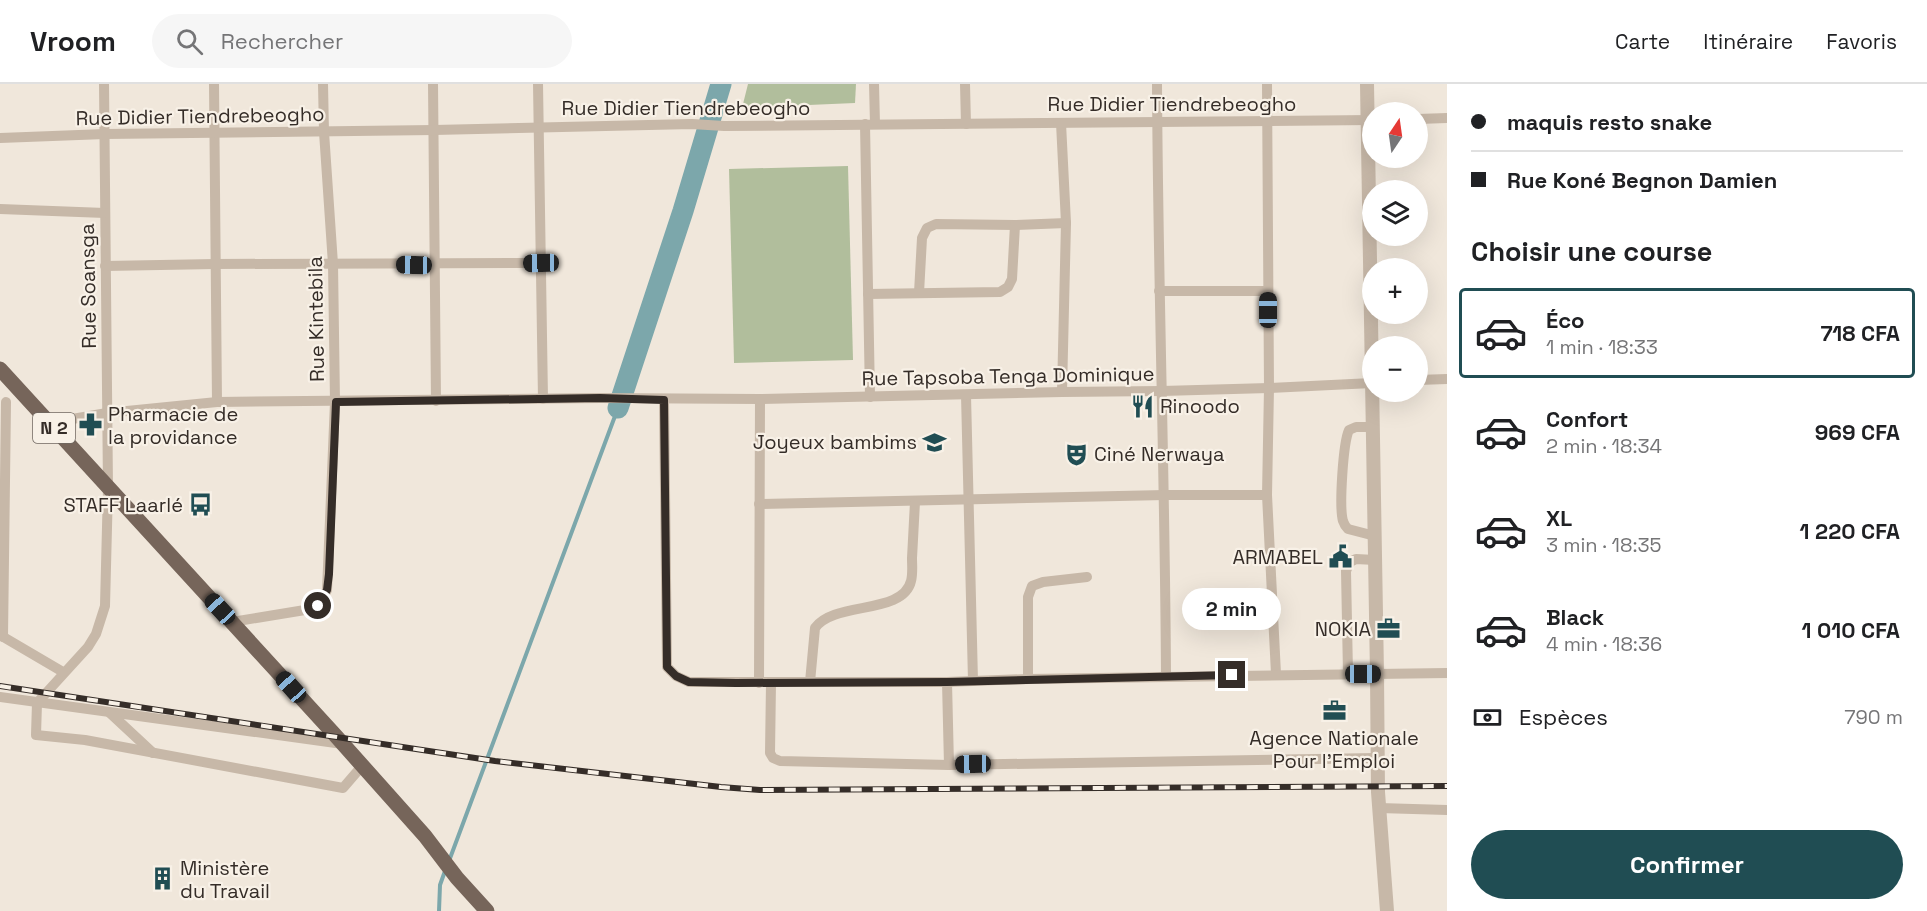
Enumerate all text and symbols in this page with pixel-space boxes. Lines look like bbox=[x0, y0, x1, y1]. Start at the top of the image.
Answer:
search box bbox=[152, 14, 572, 68]
text: Vroom bbox=[30, 23, 116, 59]
icon: search bbox=[173, 25, 206, 58]
text: Rechercher bbox=[221, 27, 343, 55]
text: Carte bbox=[1615, 28, 1670, 55]
text: Itinéraire bbox=[1703, 28, 1793, 55]
text: Favoris bbox=[1826, 28, 1897, 55]
street label: Rue Didier Tiendrebeogho bbox=[1048, 91, 1296, 117]
street label: Rue Didier Tiendrebeogho bbox=[562, 95, 810, 121]
street label: Rue Didier Tiendrebeogho bbox=[75, 101, 325, 131]
north arrow bbox=[1362, 102, 1428, 168]
map controls bbox=[1362, 102, 1428, 402]
text: maquis resto snake bbox=[1507, 108, 1712, 136]
text: Rue Koné Begnon Damien bbox=[1507, 166, 1777, 194]
button: layers bbox=[1362, 180, 1428, 246]
street label: Rue Soansga bbox=[74, 223, 102, 349]
text: Choisir une course bbox=[1471, 234, 1712, 269]
car bbox=[523, 254, 559, 272]
street label: Rue Kintebila bbox=[302, 256, 330, 382]
car bbox=[396, 256, 432, 274]
button: + bbox=[1362, 258, 1428, 324]
car bbox=[1259, 292, 1277, 328]
icon: car bbox=[1474, 306, 1528, 360]
text: Éco bbox=[1546, 306, 1585, 334]
text: 718 CFA bbox=[1820, 319, 1900, 347]
text: 1 min · 18:33 bbox=[1546, 334, 1658, 360]
button: − bbox=[1362, 336, 1428, 402]
street label: Rue Tapsoba Tenga Dominique bbox=[861, 360, 1155, 392]
restaurant icon: Rinoodo bbox=[1129, 393, 1155, 419]
place label: Rinoodo bbox=[1160, 393, 1240, 419]
place label: Pharmacie de la providance bbox=[108, 401, 238, 450]
icon: car bbox=[1474, 405, 1528, 459]
text: Confort bbox=[1546, 405, 1628, 433]
pharmacy icon: Pharmacie de la providance bbox=[77, 412, 103, 438]
road number: N 2 bbox=[33, 413, 75, 443]
text: 969 CFA bbox=[1815, 418, 1900, 446]
place label: Joyeux bambims bbox=[753, 429, 917, 455]
school or university icon: Joyeux bambims bbox=[922, 429, 948, 455]
text: 2 min · 18:34 bbox=[1546, 433, 1662, 459]
theatre icon: Ciné Nerwaya bbox=[1063, 441, 1089, 467]
place label: Ciné Nerwaya bbox=[1094, 441, 1224, 467]
place label: STAFF Laarlé bbox=[64, 492, 183, 518]
bus stop icon: STAFF Laarlé bbox=[188, 492, 214, 518]
icon: car bbox=[1474, 504, 1528, 558]
text: XL bbox=[1546, 504, 1572, 532]
text: 1 220 CFA bbox=[1800, 517, 1900, 545]
text: 3 min · 18:35 bbox=[1546, 532, 1662, 558]
place label: ARMABEL bbox=[1232, 544, 1323, 570]
public building icon: ARMABEL bbox=[1328, 544, 1354, 570]
callout: 2 min bbox=[1182, 588, 1282, 630]
car bbox=[201, 590, 239, 628]
route start bbox=[304, 592, 331, 619]
text: 2 min bbox=[1206, 596, 1257, 622]
icon: car bbox=[1474, 603, 1528, 657]
text: Black bbox=[1546, 603, 1604, 631]
place label: NOKIA bbox=[1315, 616, 1371, 642]
office icon: NOKIA bbox=[1376, 616, 1402, 642]
text: 1 010 CFA bbox=[1802, 616, 1900, 644]
text: 4 min · 18:36 bbox=[1546, 631, 1662, 657]
route end bbox=[1218, 661, 1245, 688]
car bbox=[1345, 665, 1381, 683]
car bbox=[272, 668, 310, 706]
office icon: Agence Nationale Pour l'Emploi bbox=[1321, 698, 1347, 724]
icon: cash bbox=[1471, 701, 1504, 734]
text: Espèces bbox=[1519, 703, 1608, 731]
text: 790 m bbox=[1844, 704, 1903, 730]
place label: Agence Nationale Pour l'Emploi bbox=[1249, 725, 1419, 774]
car bbox=[955, 755, 991, 773]
button: Confirmer bbox=[1471, 830, 1903, 899]
place label: Ministère du Travail bbox=[180, 855, 270, 904]
building icon: Ministère du Travail bbox=[149, 866, 175, 892]

